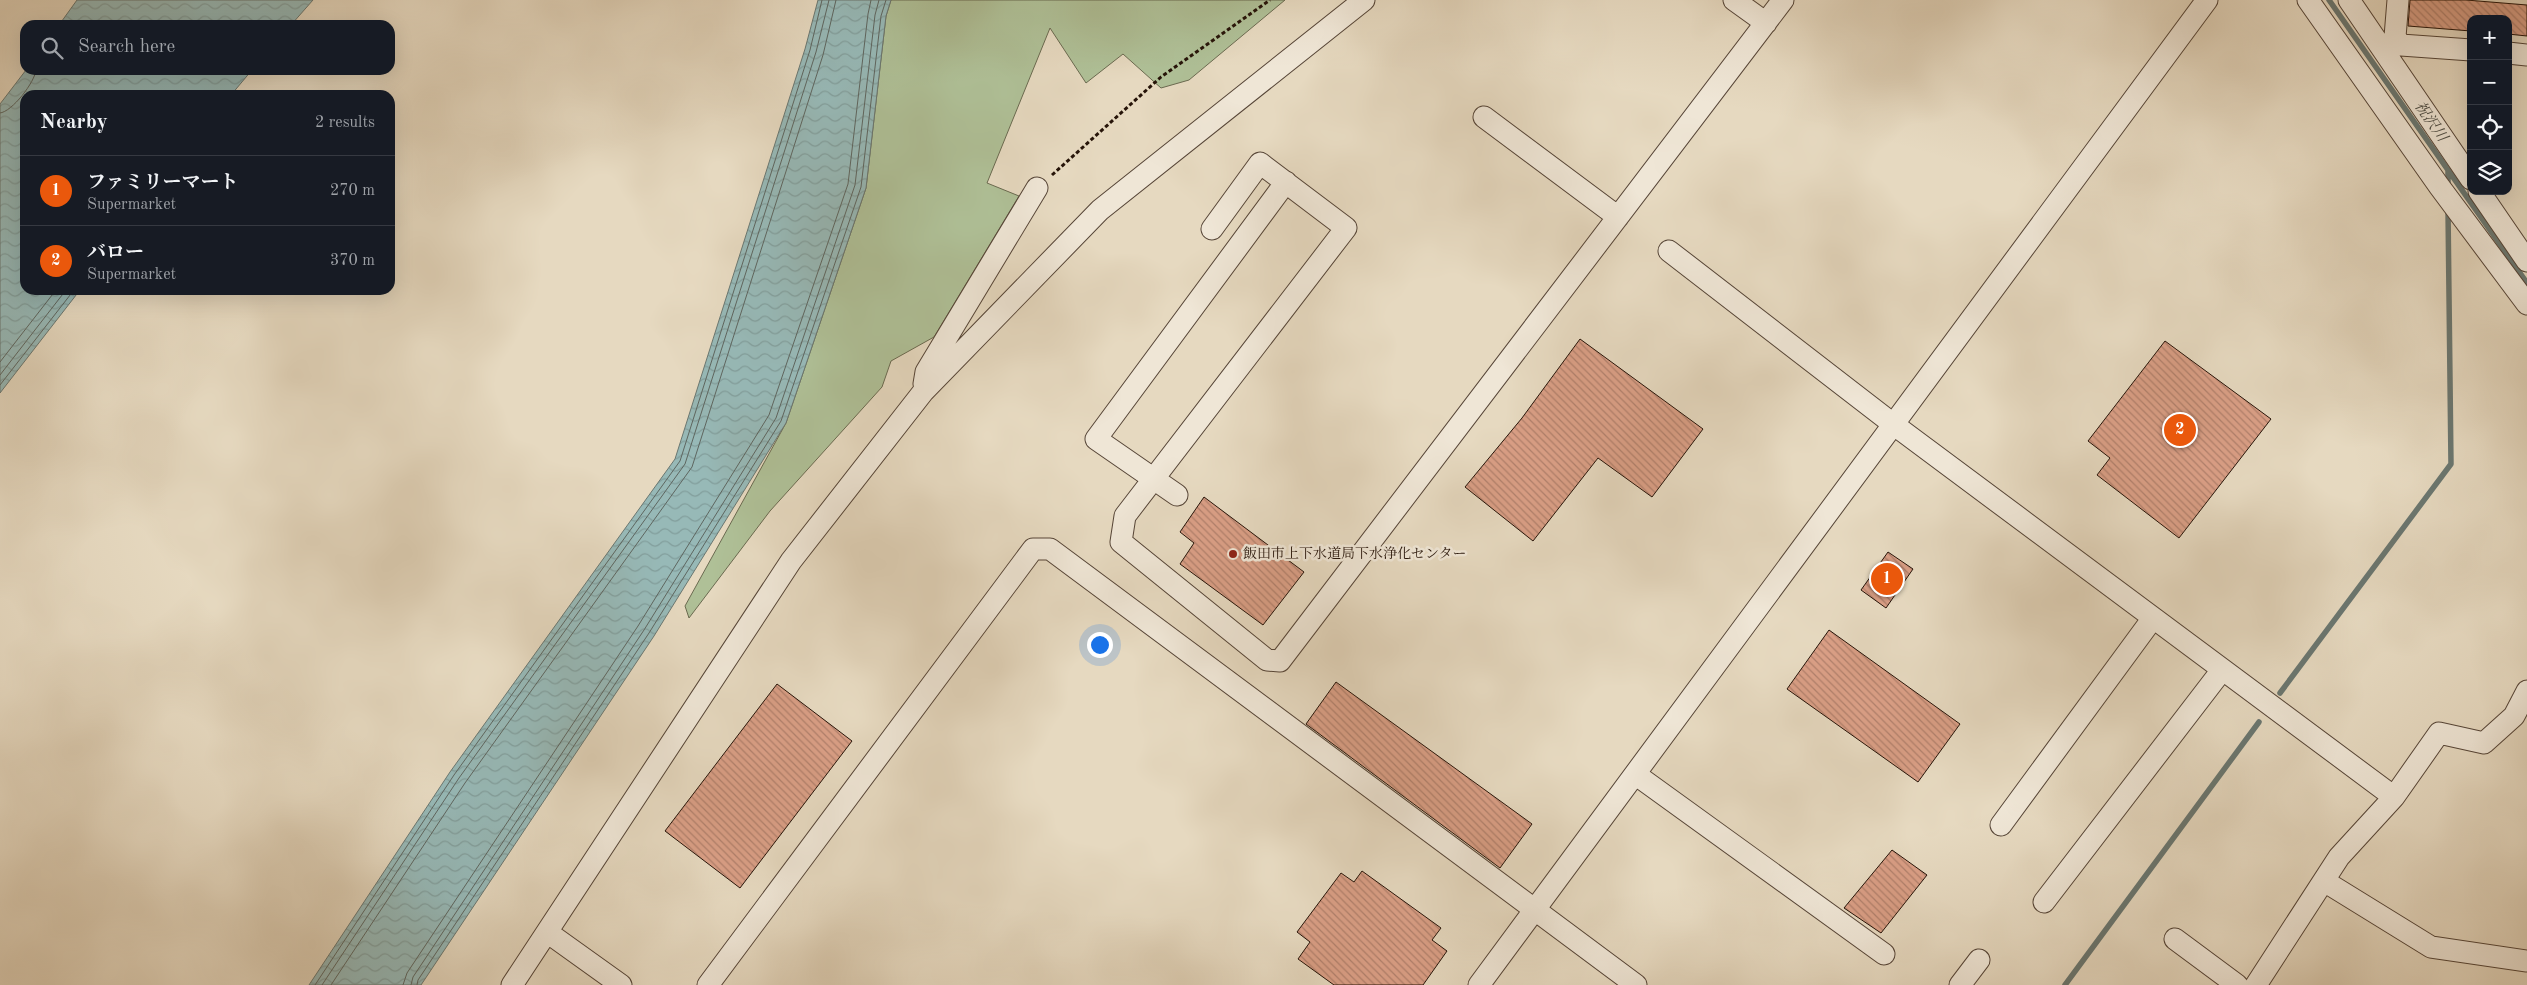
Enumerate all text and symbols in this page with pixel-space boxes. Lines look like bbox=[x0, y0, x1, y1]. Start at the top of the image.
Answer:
map controls bbox=[2467, 15, 2512, 195]
button: + bbox=[2467, 15, 2512, 60]
search box bbox=[20, 20, 395, 75]
icon: search bbox=[38, 34, 66, 62]
text: Search here bbox=[78, 38, 175, 57]
button: − bbox=[2467, 60, 2512, 105]
water label: 祝沢川 bbox=[2411, 98, 2452, 146]
button: locate bbox=[2467, 105, 2512, 150]
text: Nearby bbox=[40, 112, 108, 133]
text: 2 results bbox=[315, 115, 375, 131]
button: layers bbox=[2467, 150, 2512, 195]
text: ファミリーマート bbox=[87, 174, 239, 193]
text: 1 bbox=[51, 183, 61, 199]
text: 270 m bbox=[330, 183, 375, 199]
text: Supermarket bbox=[87, 197, 176, 213]
text: バロー bbox=[87, 244, 144, 263]
text: 2 bbox=[51, 253, 61, 269]
text: 370 m bbox=[330, 253, 375, 269]
text: Supermarket bbox=[87, 267, 176, 283]
pin: 2 bbox=[2164, 411, 2196, 449]
place label: 飯田市上下水道局下水浄化センター bbox=[1243, 546, 1466, 561]
marker: 飯田市上下水道局下水浄化センター bbox=[1227, 548, 1239, 560]
pin: 1 bbox=[1871, 560, 1903, 598]
your location bbox=[1087, 632, 1113, 658]

